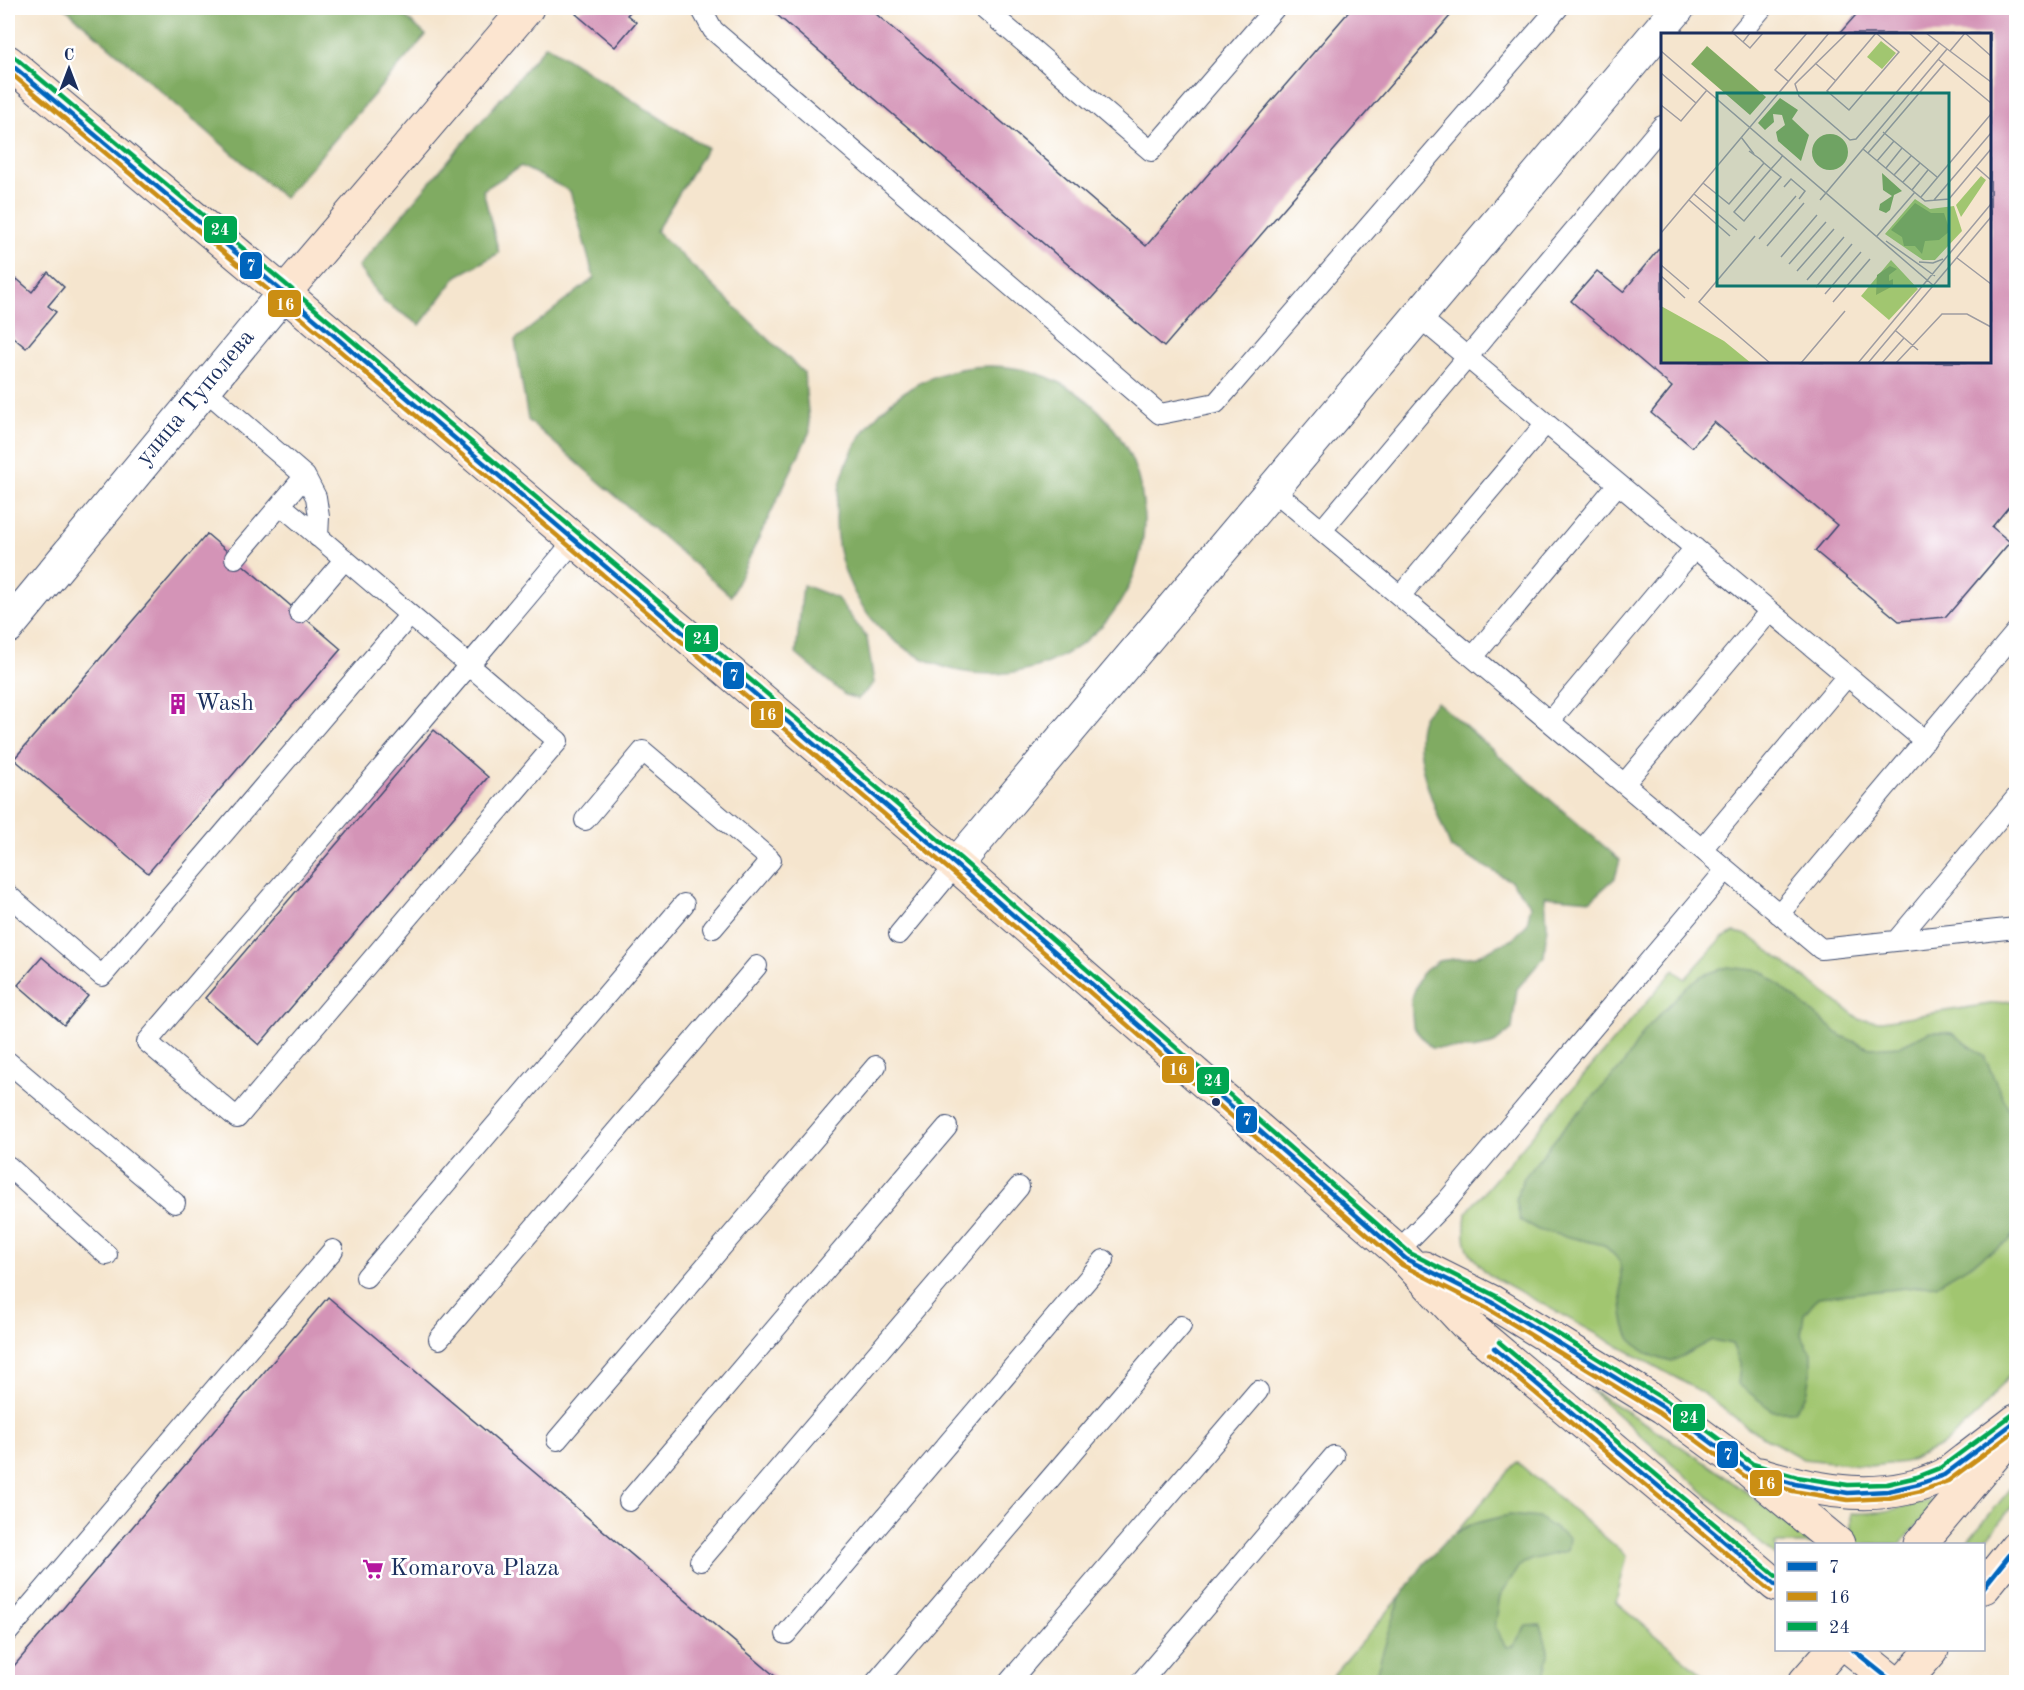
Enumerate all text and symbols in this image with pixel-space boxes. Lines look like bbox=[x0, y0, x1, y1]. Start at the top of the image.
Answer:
inset map bbox=[1661, 33, 1991, 363]
north arrow bbox=[39, 39, 99, 99]
text: С bbox=[64, 48, 74, 64]
line badge: 24 bbox=[203, 215, 238, 244]
text: 24 bbox=[211, 223, 229, 239]
line badge: 7 bbox=[239, 251, 263, 280]
text: 7 bbox=[246, 259, 256, 275]
line badge: 16 bbox=[267, 289, 302, 318]
text: 16 bbox=[276, 298, 294, 314]
street label: улица Туполева bbox=[132, 325, 260, 471]
line badge: 24 bbox=[684, 624, 719, 653]
text: 24 bbox=[693, 632, 711, 648]
line badge: 7 bbox=[722, 661, 745, 690]
text: 7 bbox=[729, 669, 739, 685]
building icon: Wash bbox=[166, 692, 190, 716]
place label: Wash bbox=[195, 692, 254, 716]
line badge: 16 bbox=[750, 700, 784, 729]
text: 16 bbox=[758, 708, 776, 724]
line badge: 16 bbox=[1161, 1055, 1195, 1084]
text: 16 bbox=[1169, 1063, 1187, 1079]
line badge: 24 bbox=[1196, 1066, 1230, 1095]
text: 24 bbox=[1204, 1074, 1222, 1090]
unlabelled marker bbox=[1210, 1096, 1222, 1108]
line badge: 7 bbox=[1235, 1105, 1258, 1134]
text: 7 bbox=[1242, 1113, 1252, 1129]
line badge: 24 bbox=[1672, 1403, 1706, 1432]
text: 24 bbox=[1680, 1411, 1698, 1427]
line badge: 7 bbox=[1716, 1440, 1739, 1469]
text: 7 bbox=[1723, 1448, 1733, 1464]
line badge: 16 bbox=[1749, 1469, 1783, 1497]
text: 16 bbox=[1757, 1477, 1775, 1493]
legend bbox=[1775, 1543, 1985, 1651]
supermarket icon: Komarova Plaza bbox=[361, 1557, 385, 1581]
place label: Komarova Plaza bbox=[390, 1557, 559, 1581]
text: 7 bbox=[1829, 1559, 1839, 1577]
text: 16 bbox=[1829, 1589, 1850, 1607]
text: 24 bbox=[1829, 1619, 1850, 1637]

